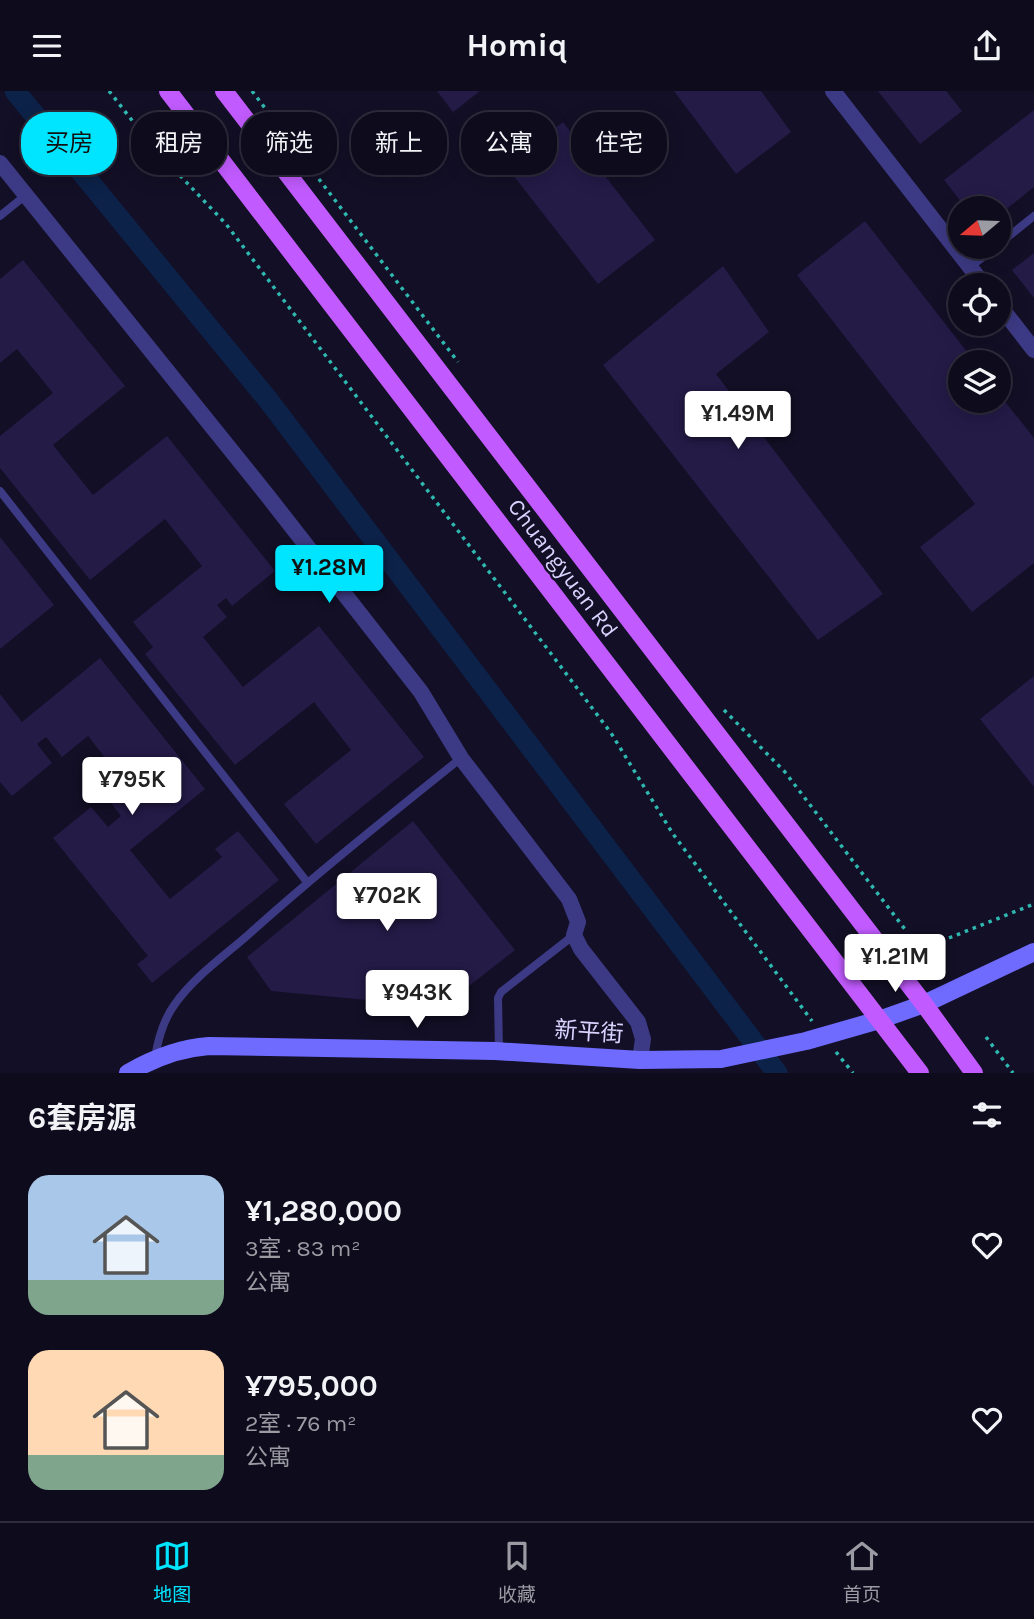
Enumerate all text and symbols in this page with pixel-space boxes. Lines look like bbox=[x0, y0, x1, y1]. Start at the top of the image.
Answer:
icon: menu bbox=[28, 27, 66, 65]
text: Homiq bbox=[466, 27, 568, 64]
icon: share bbox=[968, 27, 1006, 65]
chip: 买房 bbox=[21, 112, 117, 175]
chip: 租房 bbox=[131, 112, 227, 175]
chip: 筛选 bbox=[241, 112, 337, 175]
chip: 新上 bbox=[351, 112, 447, 175]
chip: 公寓 bbox=[461, 112, 557, 175]
chip: 住宅 bbox=[571, 112, 667, 175]
north arrow bbox=[948, 196, 1012, 259]
map controls bbox=[948, 196, 1011, 413]
button: locate bbox=[948, 273, 1011, 336]
button: layers bbox=[948, 350, 1011, 413]
pin: ¥1.49M bbox=[681, 391, 795, 451]
text: ¥1.49M bbox=[701, 400, 775, 427]
street label: Chuangyuan Rd bbox=[502, 494, 624, 642]
pin: ¥1.28M bbox=[272, 545, 386, 605]
text: ¥1.28M bbox=[291, 554, 367, 581]
pin: ¥795K bbox=[83, 757, 181, 817]
text: ¥795K bbox=[98, 766, 166, 793]
pin: ¥702K bbox=[338, 873, 436, 933]
text: ¥702K bbox=[353, 882, 421, 909]
pin: ¥1.21M bbox=[838, 935, 952, 994]
text: ¥1.21M bbox=[861, 943, 929, 970]
pin: ¥943K bbox=[368, 971, 466, 1030]
text: ¥943K bbox=[382, 979, 452, 1006]
street label: 新平街 bbox=[554, 1016, 624, 1048]
icon: filters bbox=[968, 1096, 1006, 1134]
text: 6套房源 bbox=[28, 1100, 136, 1136]
text: ¥1,280,000 bbox=[245, 1193, 402, 1229]
icon: home bbox=[84, 1203, 168, 1287]
icon: heart bbox=[968, 1226, 1006, 1264]
text: 3室 · 83 m² bbox=[245, 1235, 361, 1262]
text: 公寓 bbox=[245, 1269, 291, 1296]
text: ¥795,000 bbox=[245, 1368, 378, 1404]
icon: home bbox=[84, 1378, 168, 1462]
icon: heart bbox=[968, 1401, 1006, 1439]
text: 2室 · 76 m² bbox=[245, 1410, 357, 1437]
text: 公寓 bbox=[245, 1444, 291, 1471]
tab: 地图 bbox=[153, 1537, 191, 1606]
tab: 收藏 bbox=[498, 1537, 536, 1606]
tab: 首页 bbox=[843, 1537, 881, 1606]

